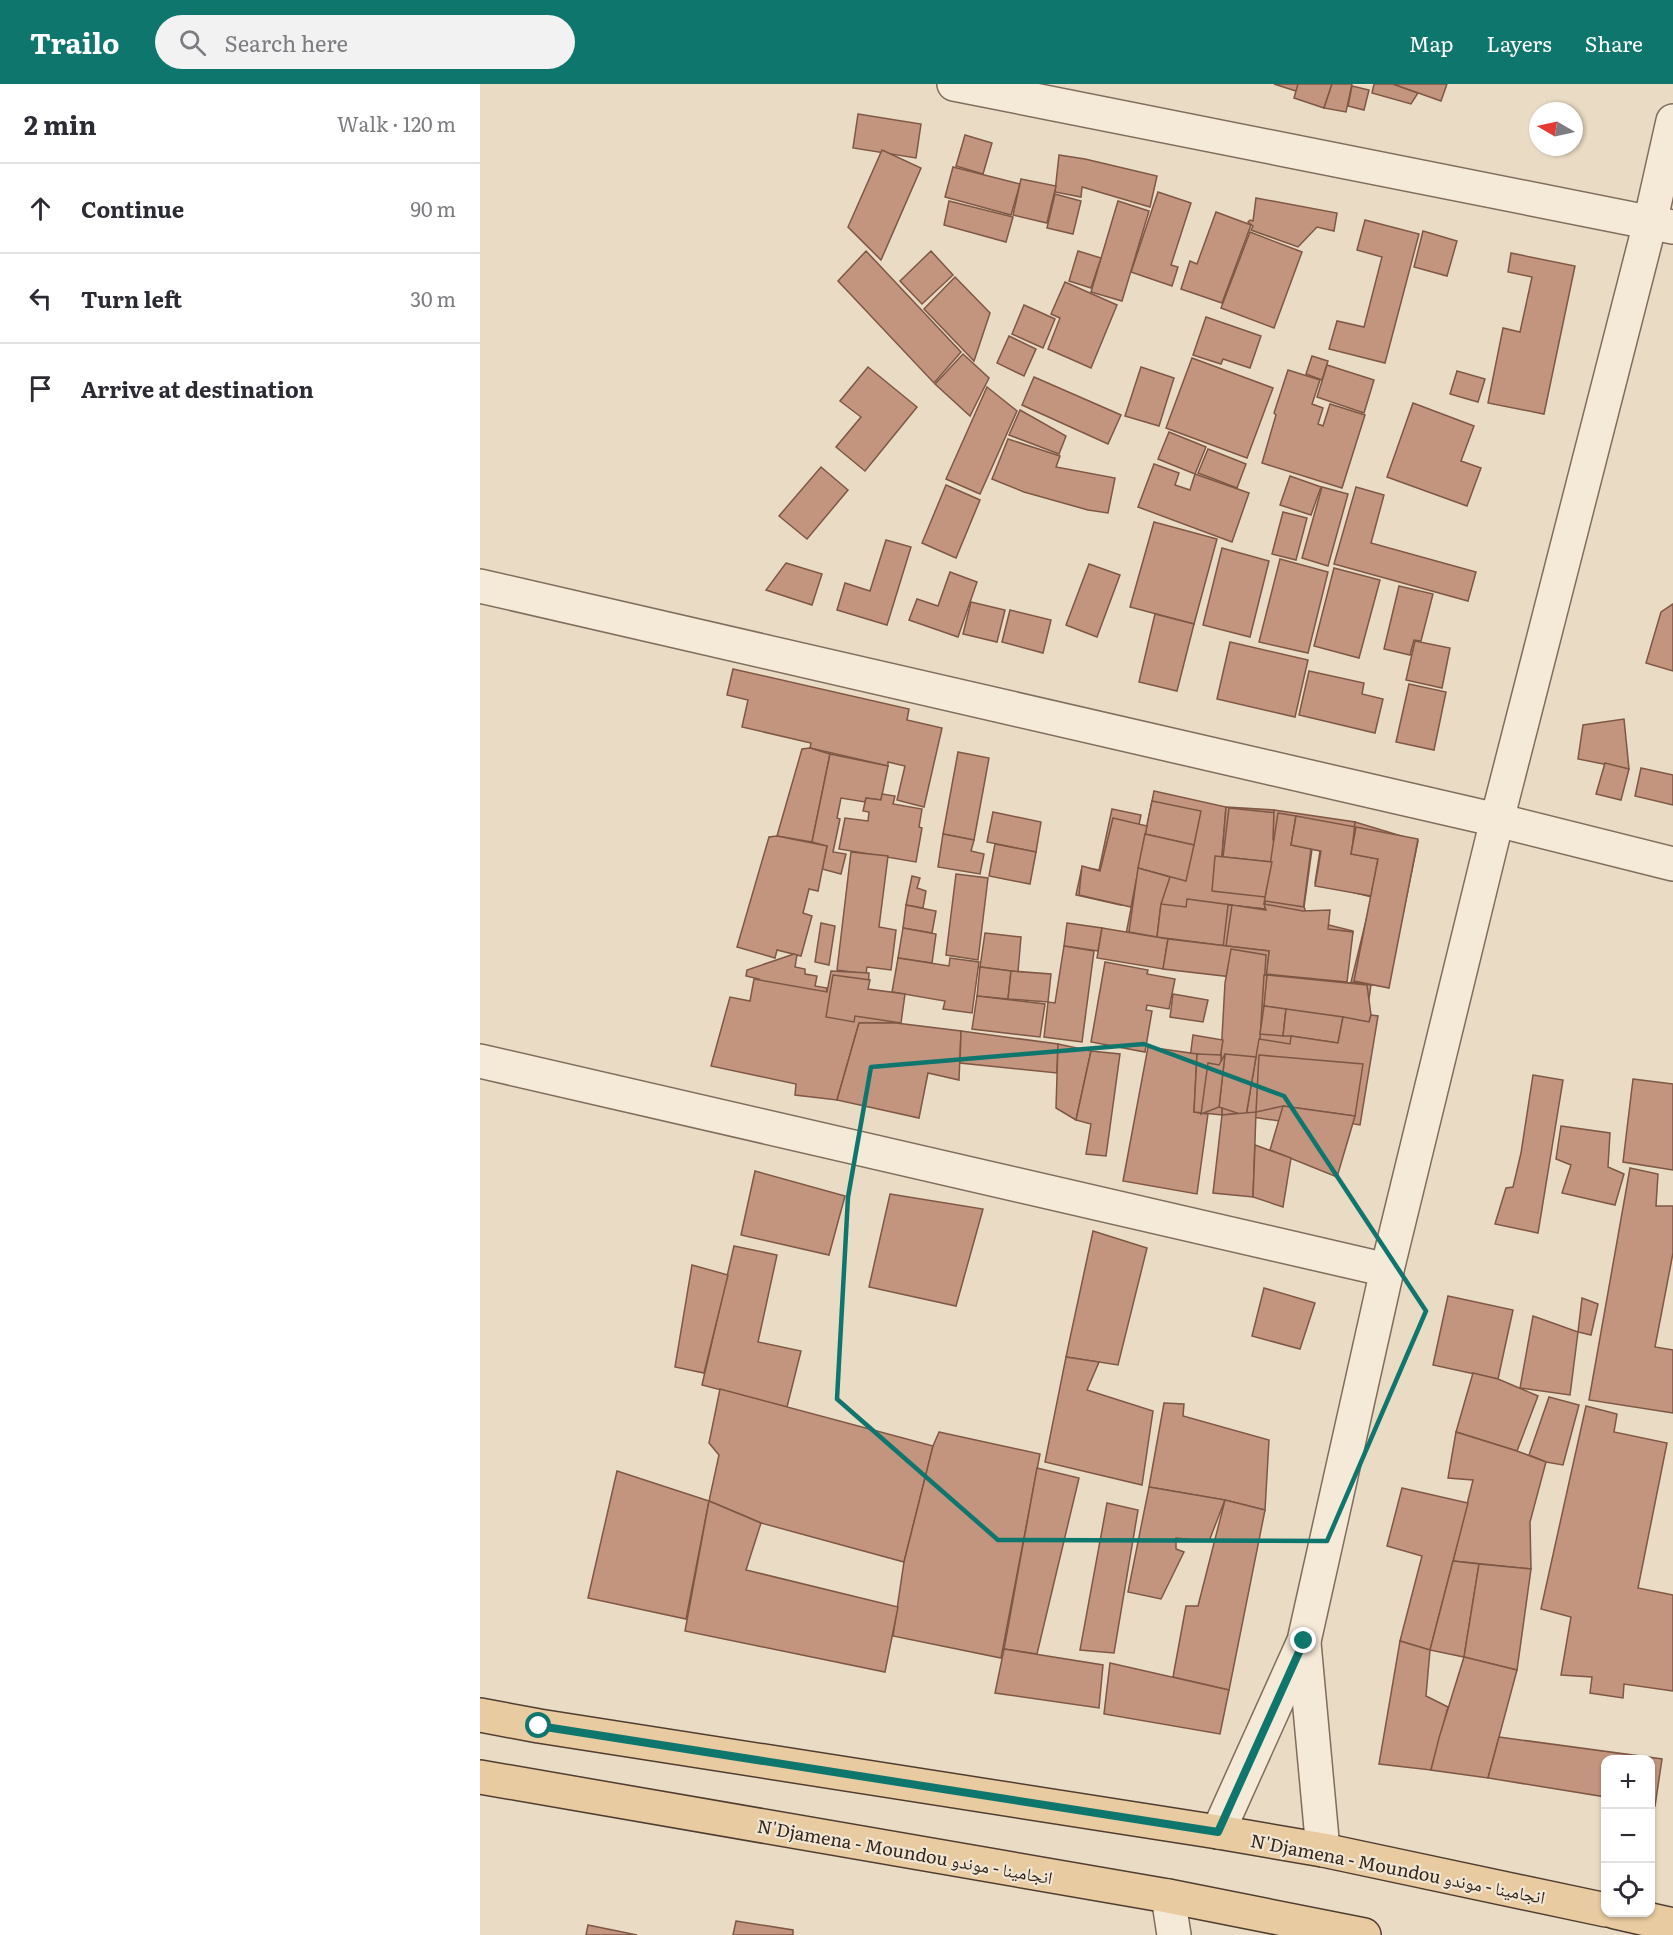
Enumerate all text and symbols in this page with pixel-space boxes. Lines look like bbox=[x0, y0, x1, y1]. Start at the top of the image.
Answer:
search box bbox=[155, 15, 575, 69]
text: Trailo bbox=[30, 21, 119, 63]
icon: search bbox=[176, 26, 209, 59]
text: Search here bbox=[224, 26, 348, 59]
text: Map bbox=[1409, 27, 1454, 58]
text: Layers bbox=[1487, 27, 1552, 58]
text: Share bbox=[1585, 27, 1643, 58]
north arrow bbox=[1529, 102, 1583, 156]
text: 2 min bbox=[24, 104, 97, 143]
text: Walk · 120 m bbox=[337, 108, 456, 138]
icon: ahead bbox=[24, 192, 57, 225]
text: Continue bbox=[81, 192, 184, 225]
text: 90 m bbox=[411, 193, 456, 223]
icon: left bbox=[24, 282, 57, 315]
text: Turn left bbox=[81, 282, 182, 315]
text: 30 m bbox=[410, 283, 456, 313]
icon: arrive bbox=[24, 372, 57, 405]
text: Arrive at destination bbox=[81, 372, 314, 405]
route end bbox=[1290, 1627, 1316, 1653]
route start bbox=[525, 1712, 551, 1738]
map controls bbox=[1601, 1755, 1655, 1917]
button: + bbox=[1601, 1755, 1655, 1809]
button: − bbox=[1601, 1809, 1655, 1863]
street label: N'Djamena - Moundou انجامينا - موندو bbox=[755, 1812, 1055, 1890]
street label: N'Djamena - Moundou انجامينا - موندو bbox=[1248, 1826, 1548, 1910]
button: locate bbox=[1601, 1863, 1655, 1917]

